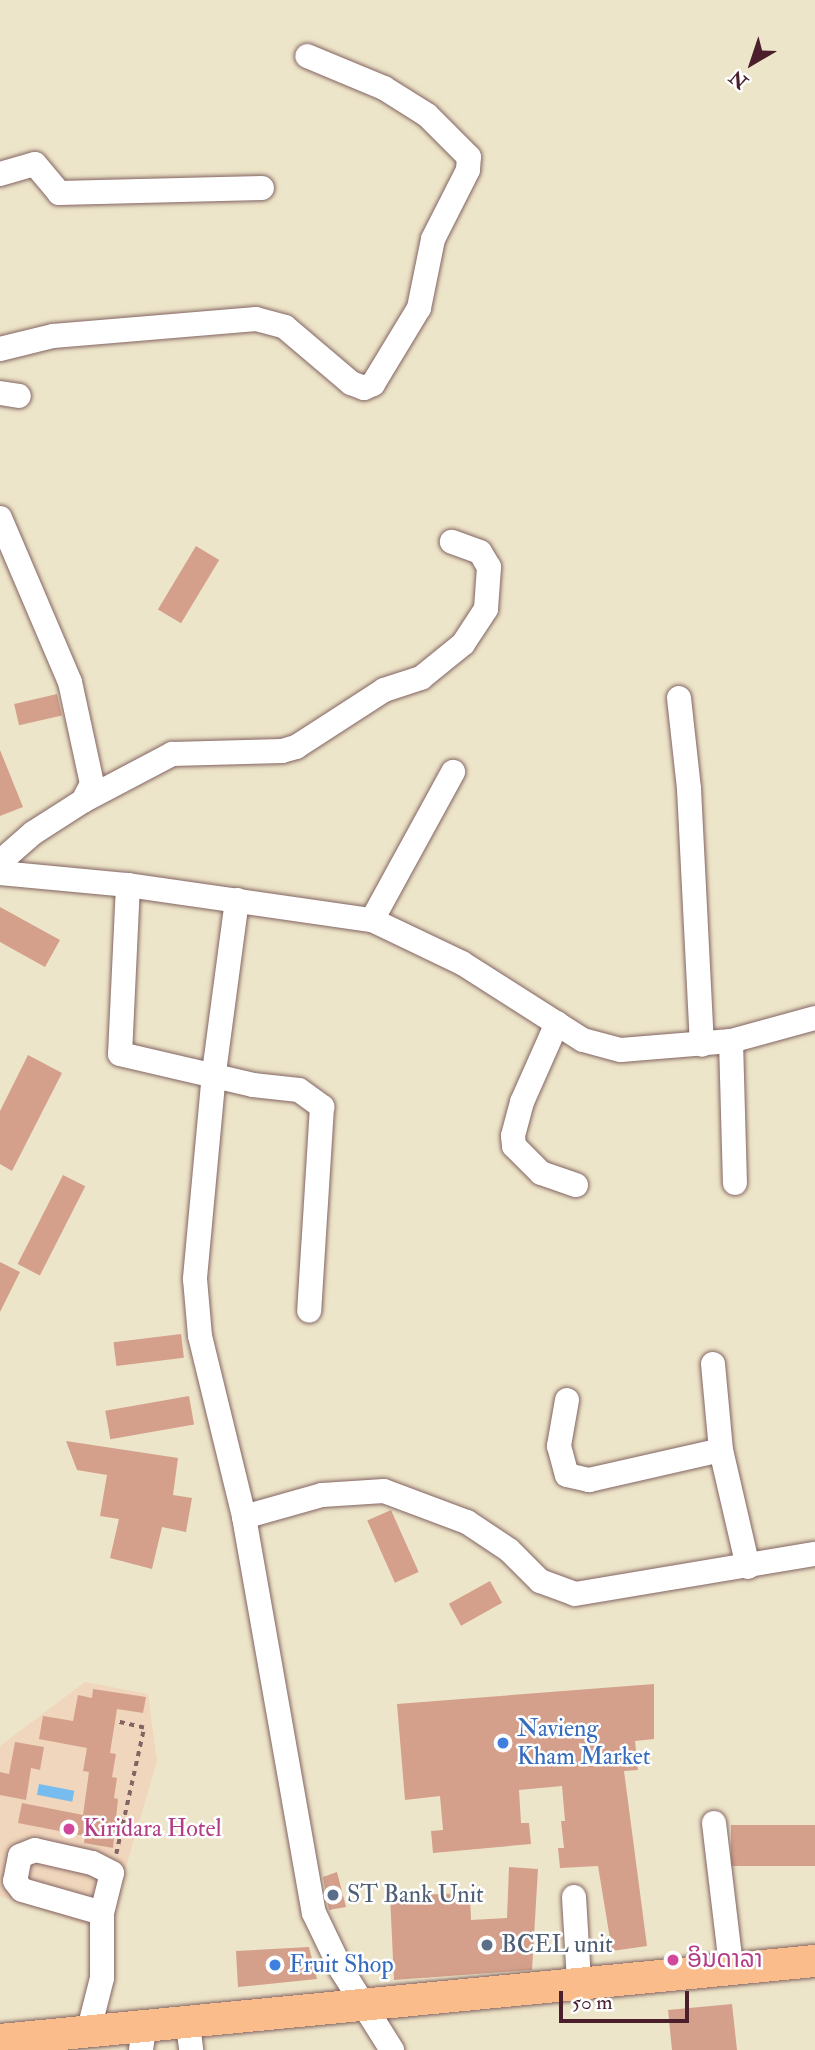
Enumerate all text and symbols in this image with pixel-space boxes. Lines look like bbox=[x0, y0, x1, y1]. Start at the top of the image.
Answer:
north arrow bbox=[717, 28, 787, 98]
text: N bbox=[725, 65, 753, 94]
place label: Navieng Kham Market bbox=[517, 1715, 651, 1771]
marker: Navieng Kham Market bbox=[495, 1735, 511, 1751]
place label: Kiridara Hotel bbox=[83, 1815, 222, 1843]
marker: Kiridara Hotel bbox=[61, 1821, 77, 1837]
place label: ST Bank Unit bbox=[347, 1881, 484, 1909]
marker: ST Bank Unit bbox=[325, 1887, 341, 1903]
place label: BCEL unit bbox=[501, 1931, 613, 1959]
marker: BCEL unit bbox=[479, 1937, 495, 1953]
place label: ອິນດາລາ bbox=[687, 1946, 762, 1974]
place label: Fruit Shop bbox=[289, 1951, 394, 1979]
marker: ອິນດາລາ bbox=[665, 1952, 681, 1968]
marker: Fruit Shop bbox=[267, 1957, 283, 1973]
scale bar bbox=[563, 1976, 692, 2020]
text: 50 m bbox=[572, 1989, 613, 2016]

